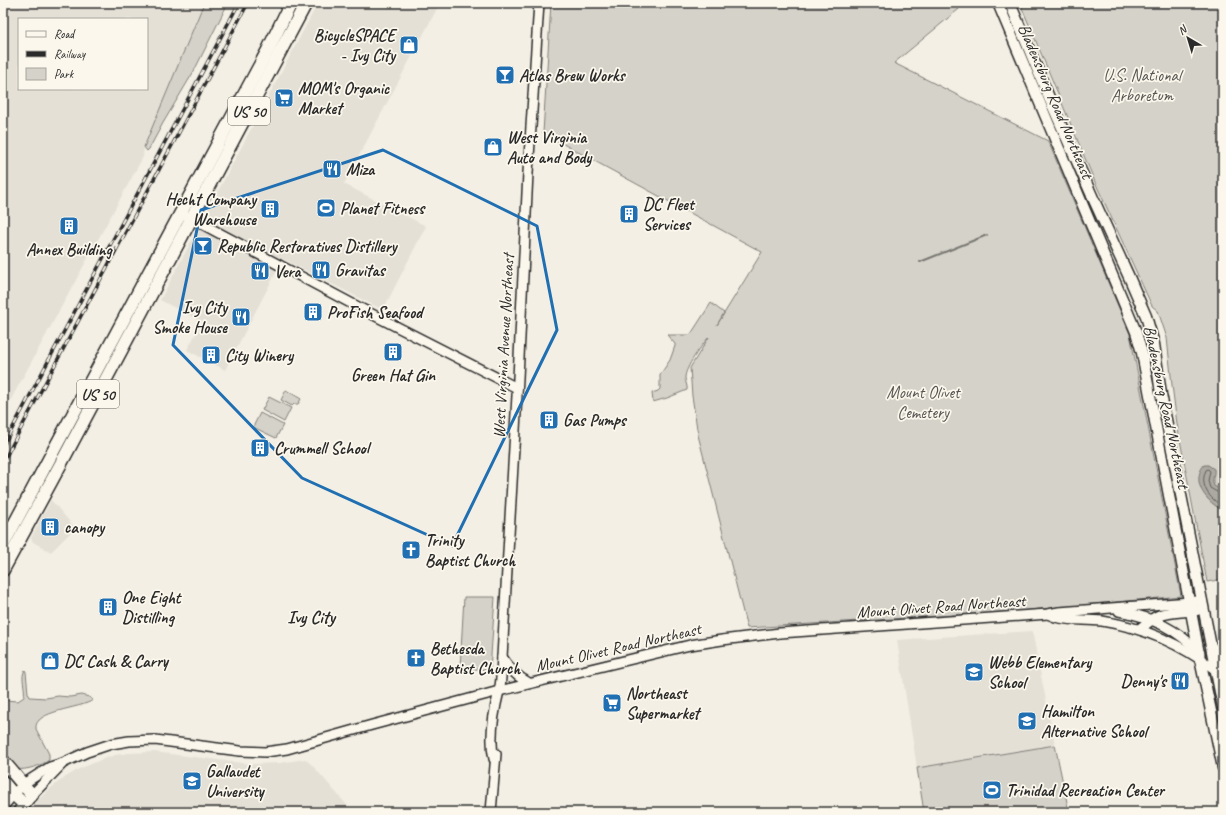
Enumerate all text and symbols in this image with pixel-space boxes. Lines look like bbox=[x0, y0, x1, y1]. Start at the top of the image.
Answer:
legend bbox=[18, 18, 148, 90]
north arrow bbox=[1168, 18, 1208, 58]
street label: Bladensburg Road Northeast bbox=[1013, 21, 1099, 184]
text: N bbox=[1175, 21, 1191, 38]
place label: BicycleSPACE - Ivy City bbox=[314, 25, 398, 66]
text: Road bbox=[54, 26, 76, 42]
shop icon: BicycleSPACE - Ivy City bbox=[398, 34, 420, 56]
text: Railway bbox=[54, 46, 86, 62]
bar icon: Atlas Brew Works bbox=[494, 64, 516, 86]
place label: Atlas Brew Works bbox=[519, 65, 626, 86]
park label: U.S. National Arboretum bbox=[1103, 65, 1184, 106]
text: Park bbox=[54, 66, 75, 82]
place label: MOM's Organic Market bbox=[298, 78, 390, 119]
supermarket icon: MOM's Organic Market bbox=[273, 87, 295, 109]
road number: US 50 bbox=[228, 97, 270, 125]
place label: West Virginia Auto and Body bbox=[507, 127, 592, 168]
shop icon: West Virginia Auto and Body bbox=[482, 136, 504, 158]
restaurant icon: Miza bbox=[321, 158, 343, 180]
place label: Miza bbox=[346, 159, 376, 180]
place label: Hecht Company Warehouse bbox=[165, 189, 258, 230]
place label: DC Fleet Services bbox=[643, 194, 696, 235]
sports icon: Planet Fitness bbox=[315, 197, 337, 219]
building icon: Hecht Company Warehouse bbox=[259, 198, 281, 220]
place label: Planet Fitness bbox=[340, 198, 426, 219]
building icon: DC Fleet Services bbox=[618, 203, 640, 225]
building icon: Annex Building bbox=[58, 215, 80, 237]
bar icon: Republic Restoratives Distillery bbox=[192, 235, 214, 257]
place label: Republic Restoratives Distillery bbox=[217, 236, 399, 257]
place label: Annex Building bbox=[26, 239, 114, 260]
street label: West Virginia Avenue Northeast bbox=[488, 251, 519, 439]
restaurant icon: Gravitas bbox=[310, 259, 332, 281]
restaurant icon: Vera bbox=[249, 260, 271, 282]
place label: Gravitas bbox=[335, 260, 387, 281]
place label: Vera bbox=[274, 261, 303, 282]
place label: Ivy City Smoke House bbox=[152, 297, 229, 338]
building icon: ProFish Seafood bbox=[302, 301, 324, 323]
place label: ProFish Seafood bbox=[327, 302, 425, 323]
restaurant icon: Ivy City Smoke House bbox=[230, 306, 252, 328]
street label: Bladensburg Road Northeast bbox=[1139, 324, 1195, 493]
building icon: Green Hat Gin bbox=[382, 341, 404, 363]
building icon: City Winery bbox=[200, 344, 222, 366]
place label: City Winery bbox=[225, 345, 294, 366]
place label: Green Hat Gin bbox=[351, 365, 436, 386]
road number: US 50 bbox=[77, 380, 119, 408]
park label: Mount Olivet Cemetery bbox=[886, 382, 962, 423]
building icon: Gas Pumps bbox=[538, 409, 560, 431]
place label: Gas Pumps bbox=[563, 410, 628, 431]
building icon: Crummell School bbox=[249, 437, 271, 459]
place label: Crummell School bbox=[274, 438, 372, 459]
building icon: canopy bbox=[39, 516, 61, 538]
place label: canopy bbox=[64, 517, 106, 538]
place label: Trinity Baptist Church bbox=[425, 530, 516, 571]
church icon: Trinity Baptist Church bbox=[400, 539, 422, 561]
place label: One Eight Distilling bbox=[122, 587, 183, 628]
street label: Mount Olivet Road Northeast bbox=[856, 590, 1028, 623]
building icon: One Eight Distilling bbox=[97, 596, 119, 618]
district label: Ivy City bbox=[287, 606, 337, 628]
street label: Mount Olivet Road Northeast bbox=[533, 618, 705, 677]
place label: Bethesda Baptist Church bbox=[430, 638, 521, 679]
church icon: Bethesda Baptist Church bbox=[405, 647, 427, 669]
shop icon: DC Cash & Carry bbox=[39, 650, 61, 672]
place label: DC Cash & Carry bbox=[64, 651, 170, 672]
place label: Webb Elementary School bbox=[988, 652, 1093, 693]
school or university icon: Webb Elementary School bbox=[963, 661, 985, 683]
restaurant icon: Denny's bbox=[1169, 670, 1191, 692]
place label: Denny's bbox=[1121, 671, 1168, 692]
place label: Northeast Supermarket bbox=[626, 683, 702, 724]
supermarket icon: Northeast Supermarket bbox=[601, 692, 623, 714]
place label: Hamilton Alternative School bbox=[1041, 701, 1150, 742]
school or university icon: Hamilton Alternative School bbox=[1016, 710, 1038, 732]
place label: Gallaudet University bbox=[206, 761, 266, 802]
school or university icon: Gallaudet University bbox=[181, 770, 203, 792]
sports icon: Trinidad Recreation Center bbox=[981, 779, 1003, 801]
place label: Trinidad Recreation Center bbox=[1006, 780, 1166, 801]

